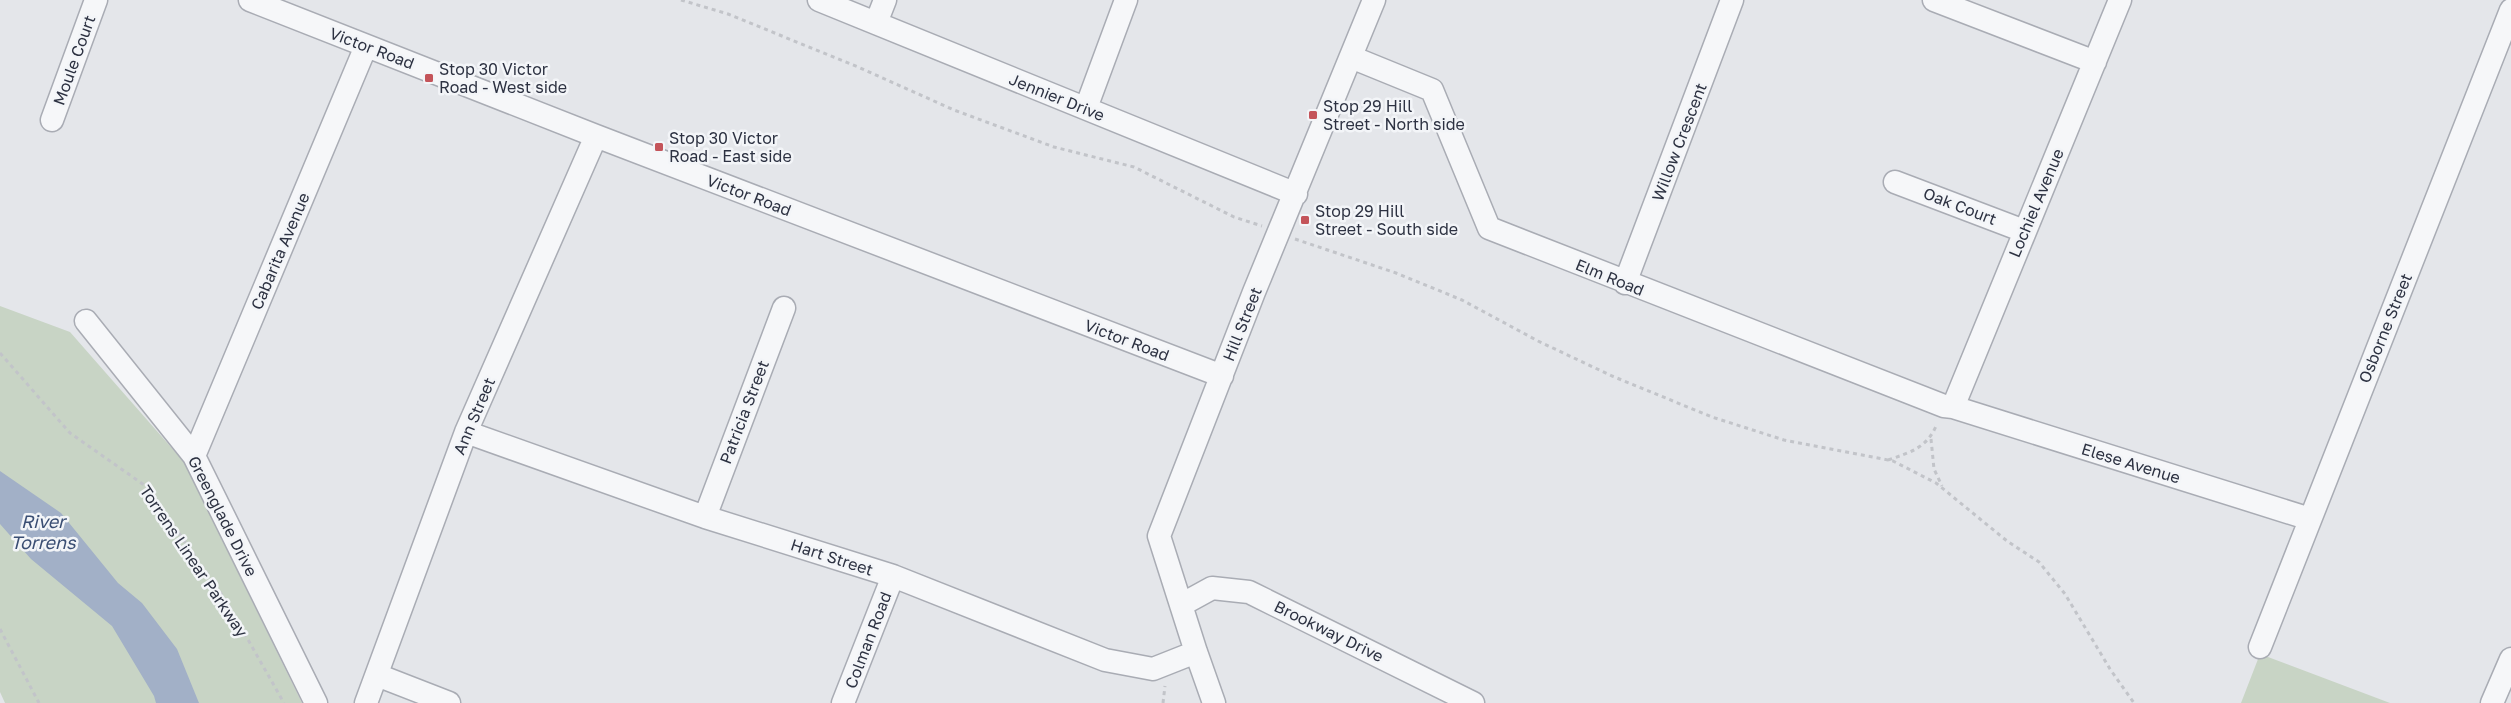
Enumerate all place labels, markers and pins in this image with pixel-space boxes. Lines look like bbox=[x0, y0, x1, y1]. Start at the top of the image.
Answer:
place label: Stop 30 Victor Road - West side bbox=[439, 59, 567, 97]
marker: Stop 30 Victor Road - West side bbox=[423, 72, 435, 84]
place label: Stop 29 Hill Street - North side bbox=[1323, 96, 1465, 134]
marker: Stop 29 Hill Street - North side bbox=[1307, 109, 1319, 121]
place label: Stop 30 Victor Road - East side bbox=[669, 128, 792, 166]
marker: Stop 30 Victor Road - East side bbox=[653, 141, 665, 153]
place label: Stop 29 Hill Street - South side bbox=[1315, 201, 1458, 239]
marker: Stop 29 Hill Street - South side bbox=[1299, 214, 1311, 226]

